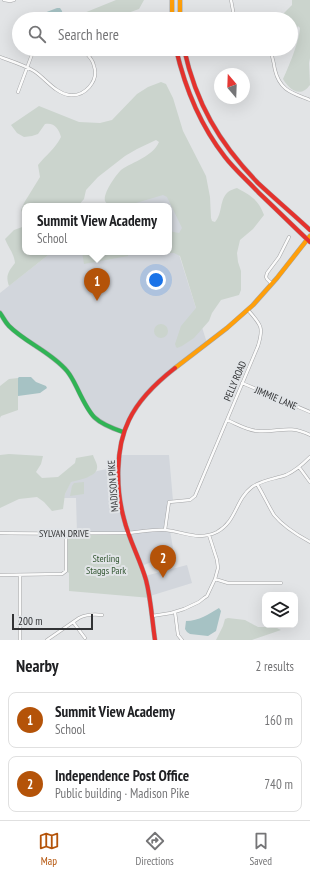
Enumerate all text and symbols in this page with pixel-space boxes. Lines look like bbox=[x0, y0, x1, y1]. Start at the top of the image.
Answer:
search box bbox=[12, 12, 298, 56]
icon: search bbox=[26, 23, 48, 45]
text: Search here bbox=[58, 25, 119, 44]
north arrow bbox=[214, 68, 250, 104]
popup bbox=[22, 203, 172, 255]
text: Summit View Academy bbox=[37, 211, 157, 230]
text: School bbox=[37, 230, 67, 247]
pin: 1 bbox=[84, 268, 110, 301]
your location bbox=[146, 270, 166, 290]
street label: PELLY ROAD bbox=[221, 359, 249, 403]
street label: JIMMIE LANE bbox=[252, 383, 299, 413]
street label: MADISON PIKE bbox=[105, 460, 121, 512]
street label: SYLVAN DRIVE bbox=[39, 527, 89, 540]
pin: 2 bbox=[150, 545, 176, 578]
park label: Sterling Staggs Park bbox=[86, 552, 126, 577]
map controls bbox=[262, 592, 298, 628]
button: layers bbox=[262, 592, 298, 628]
scale bar bbox=[12, 612, 93, 631]
text: 200 m bbox=[18, 614, 42, 628]
text: Nearby bbox=[16, 655, 59, 677]
text: 2 results bbox=[255, 658, 294, 675]
text: Summit View Academy bbox=[55, 702, 175, 721]
text: 1 bbox=[27, 712, 33, 729]
text: 160 m bbox=[264, 712, 293, 729]
text: School bbox=[55, 721, 85, 738]
text: Independence Post Office bbox=[55, 766, 189, 785]
text: 2 bbox=[27, 776, 33, 793]
text: 740 m bbox=[264, 776, 293, 793]
text: Public building · Madison Pike bbox=[55, 785, 189, 802]
tab: Map bbox=[38, 830, 60, 868]
tab: Directions bbox=[136, 830, 174, 868]
tab: Saved bbox=[249, 830, 272, 868]

